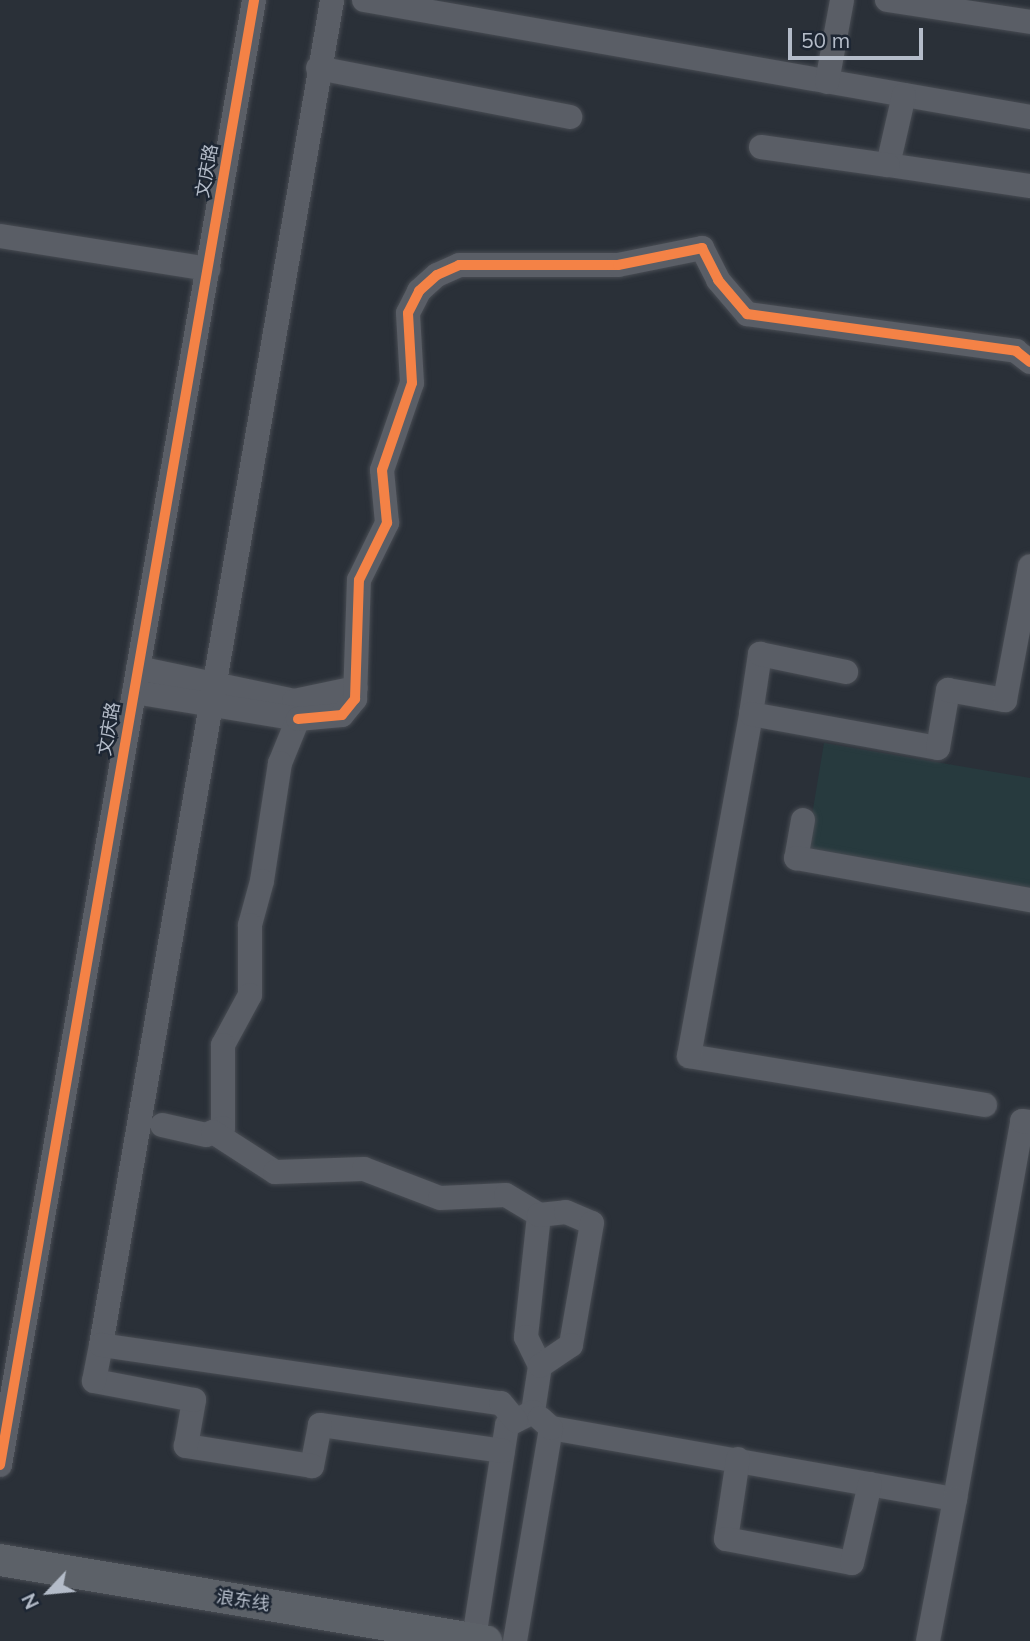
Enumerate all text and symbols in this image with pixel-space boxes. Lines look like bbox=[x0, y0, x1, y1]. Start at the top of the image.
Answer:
scale bar bbox=[792, 14, 927, 58]
text: 50 m bbox=[801, 27, 850, 53]
street label: 文庆路 bbox=[192, 143, 222, 199]
street label: 文庆路 bbox=[94, 701, 124, 757]
north arrow bbox=[14, 1557, 84, 1627]
street label: 浪东线 bbox=[215, 1586, 271, 1616]
text: N bbox=[16, 1589, 44, 1613]

